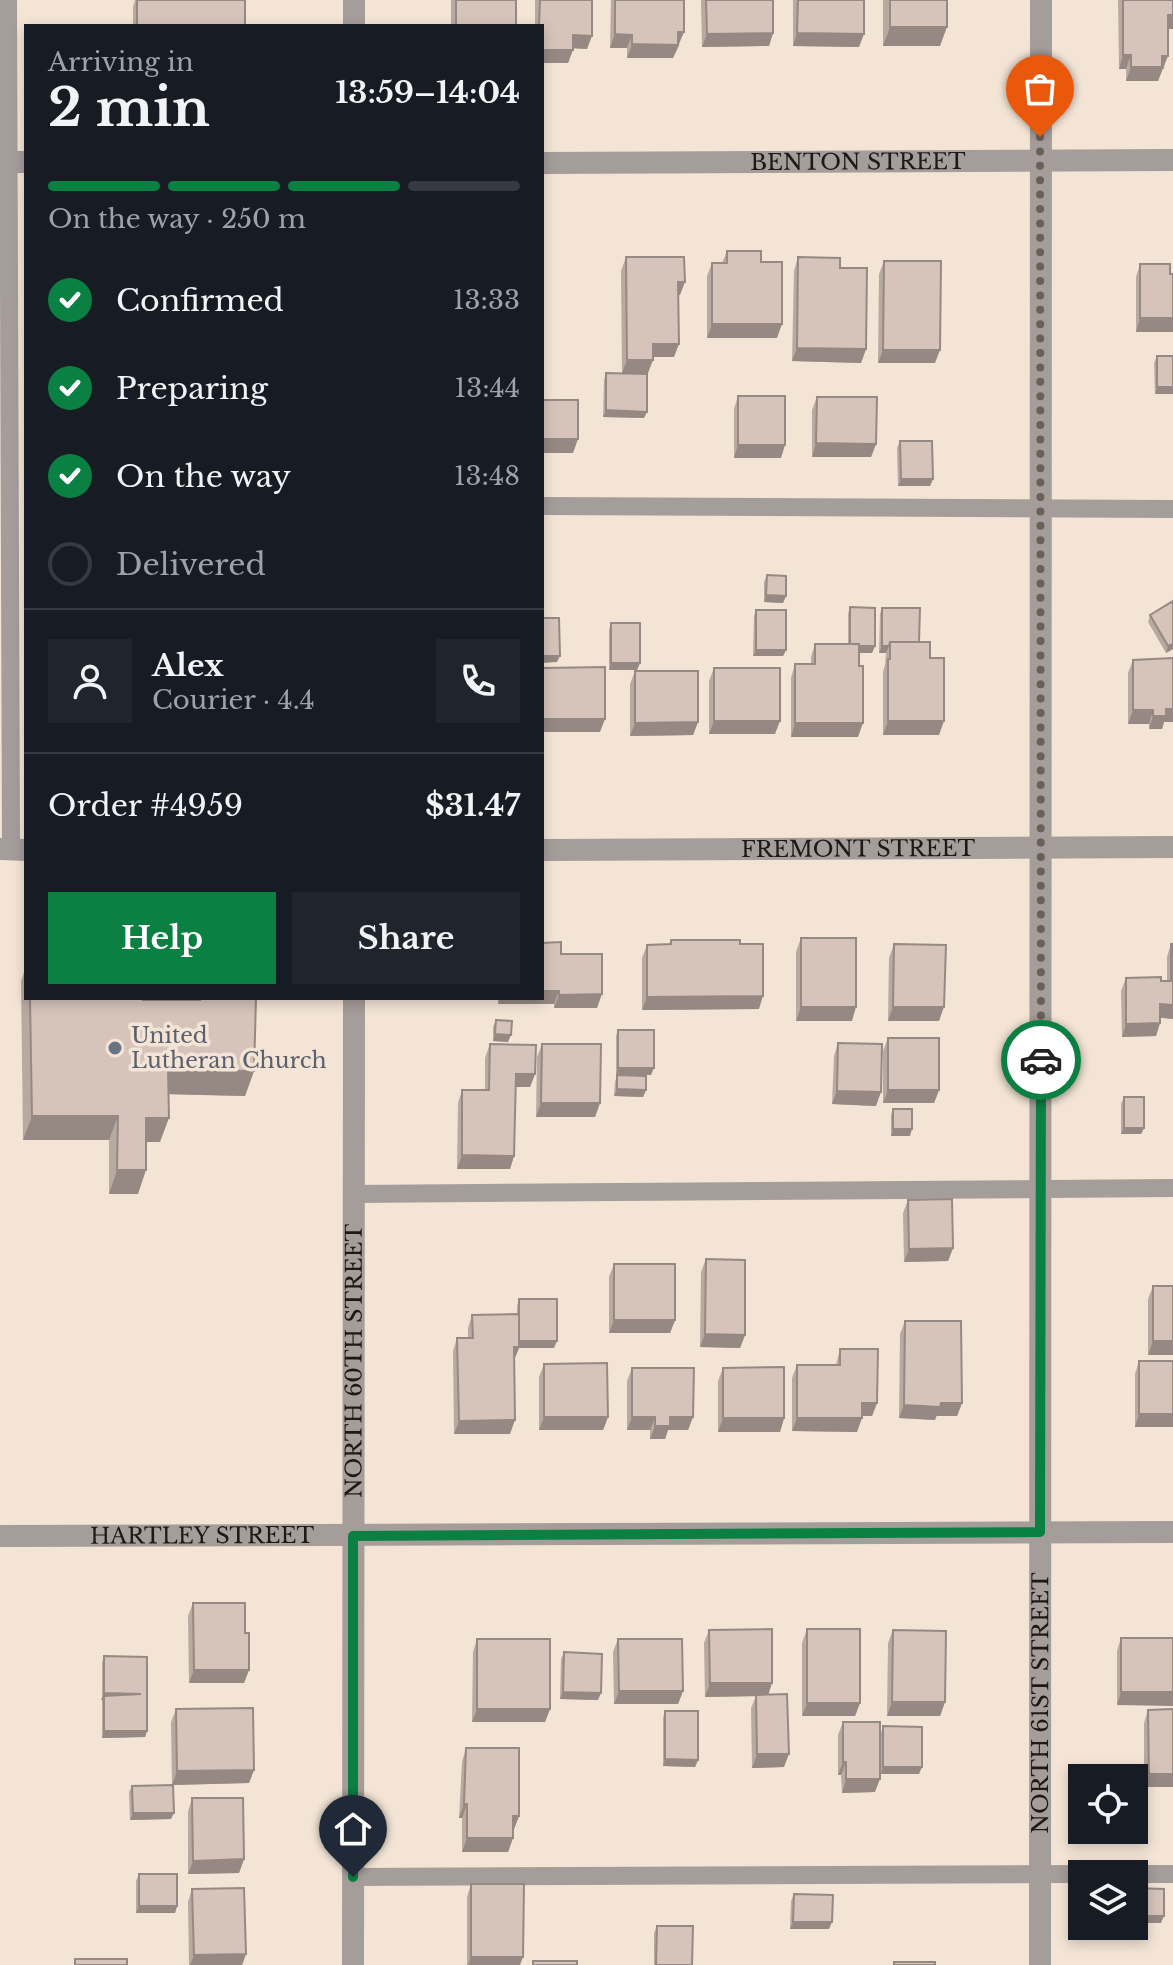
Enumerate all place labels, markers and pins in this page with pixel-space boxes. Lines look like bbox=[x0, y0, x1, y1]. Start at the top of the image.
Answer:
pin bbox=[1006, 55, 1074, 137]
place label: United Lutheran Church bbox=[131, 1022, 327, 1074]
marker: United Lutheran Church bbox=[106, 1039, 124, 1057]
pin bbox=[319, 1795, 387, 1877]

